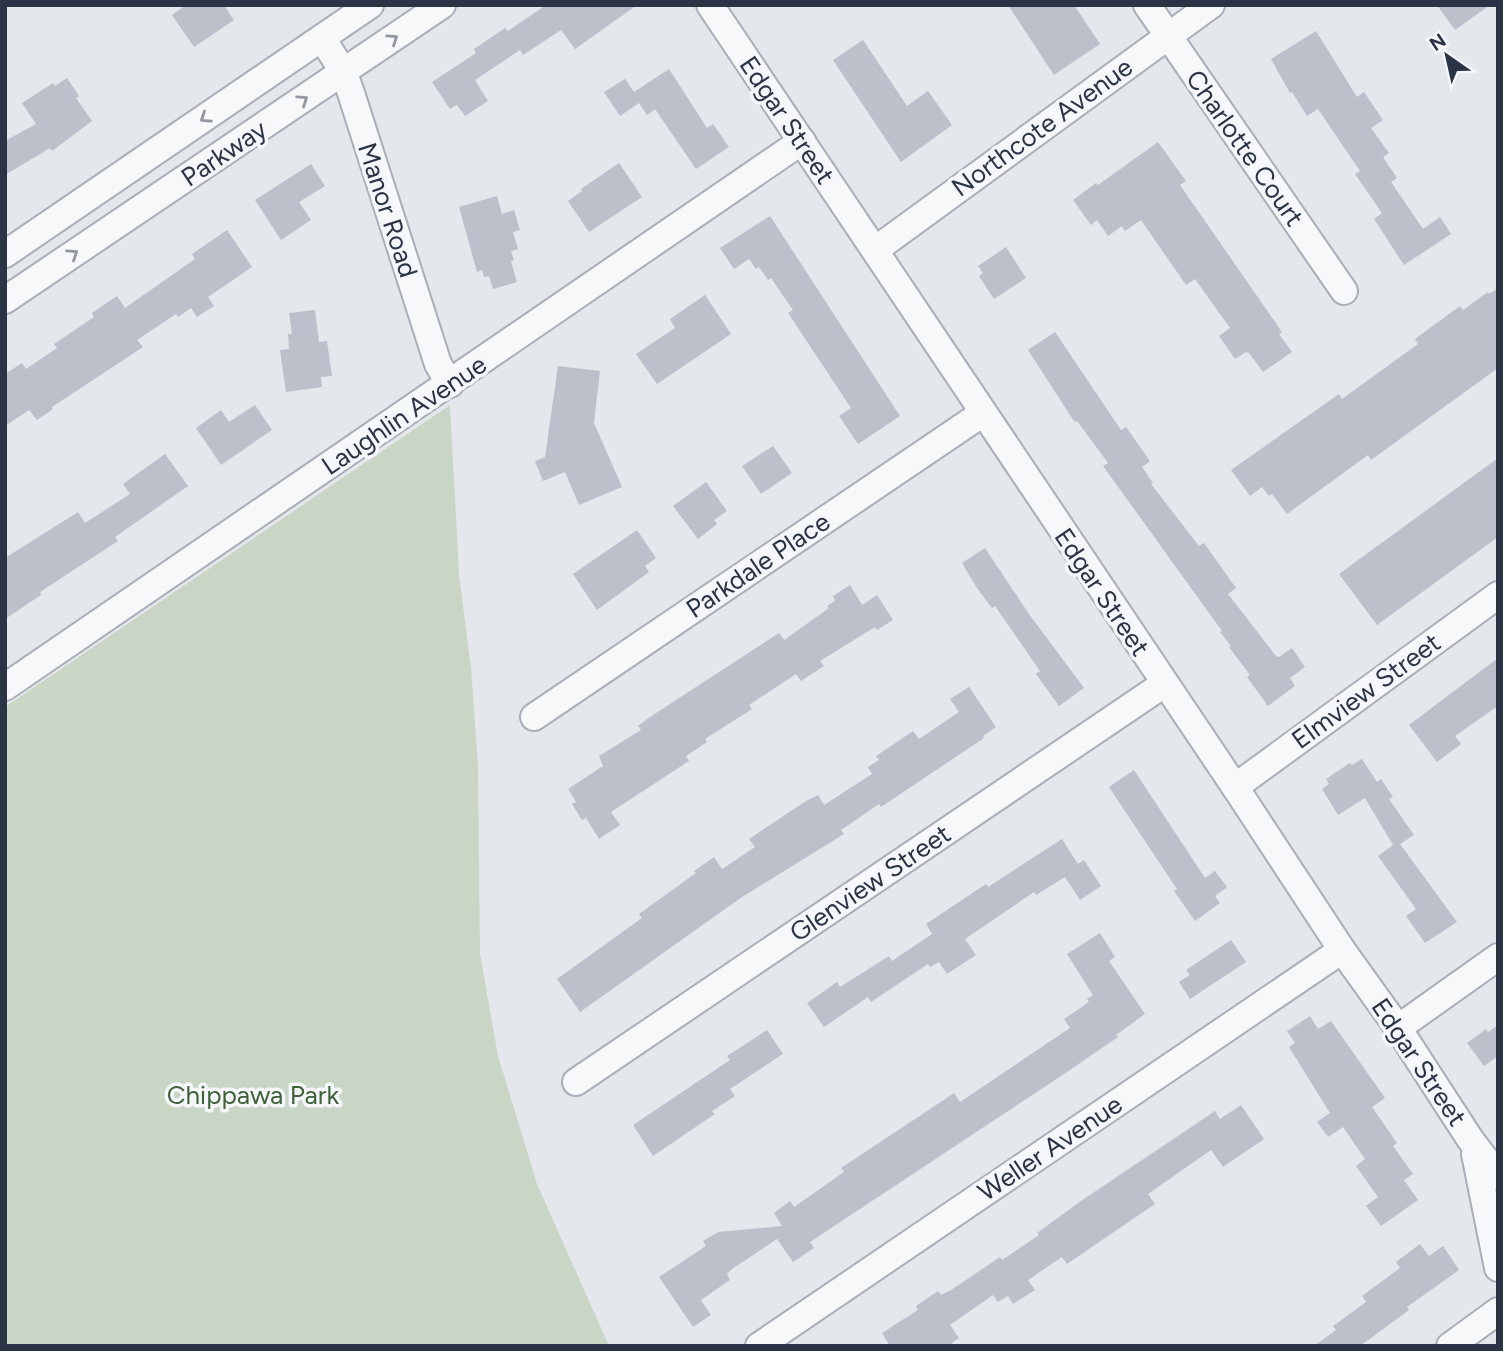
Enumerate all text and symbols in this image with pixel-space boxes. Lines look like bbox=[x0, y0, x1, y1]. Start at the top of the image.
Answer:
north arrow bbox=[1412, 21, 1482, 91]
text: N bbox=[1425, 29, 1450, 56]
one-way arrow bbox=[385, 35, 398, 47]
street label: Edgar Street bbox=[733, 50, 842, 190]
street label: Northcote Avenue bbox=[945, 51, 1139, 203]
street label: Charlotte Court bbox=[1179, 64, 1311, 232]
one-way arrow bbox=[295, 96, 308, 108]
one-way arrow bbox=[200, 110, 213, 122]
street label: Parkway bbox=[175, 113, 273, 193]
street label: Manor Road bbox=[351, 139, 425, 281]
one-way arrow bbox=[65, 250, 78, 262]
street label: Laughlin Avenue bbox=[316, 348, 492, 482]
street label: Parkdale Place bbox=[680, 505, 836, 625]
street label: Edgar Street bbox=[1048, 522, 1157, 662]
street label: Elmview Street bbox=[1285, 626, 1447, 756]
street label: Glenview Street bbox=[784, 817, 957, 949]
street label: Edgar Street bbox=[1365, 992, 1474, 1132]
park label: Chippawa Park bbox=[167, 1079, 340, 1111]
street label: Weller Avenue bbox=[972, 1088, 1128, 1208]

